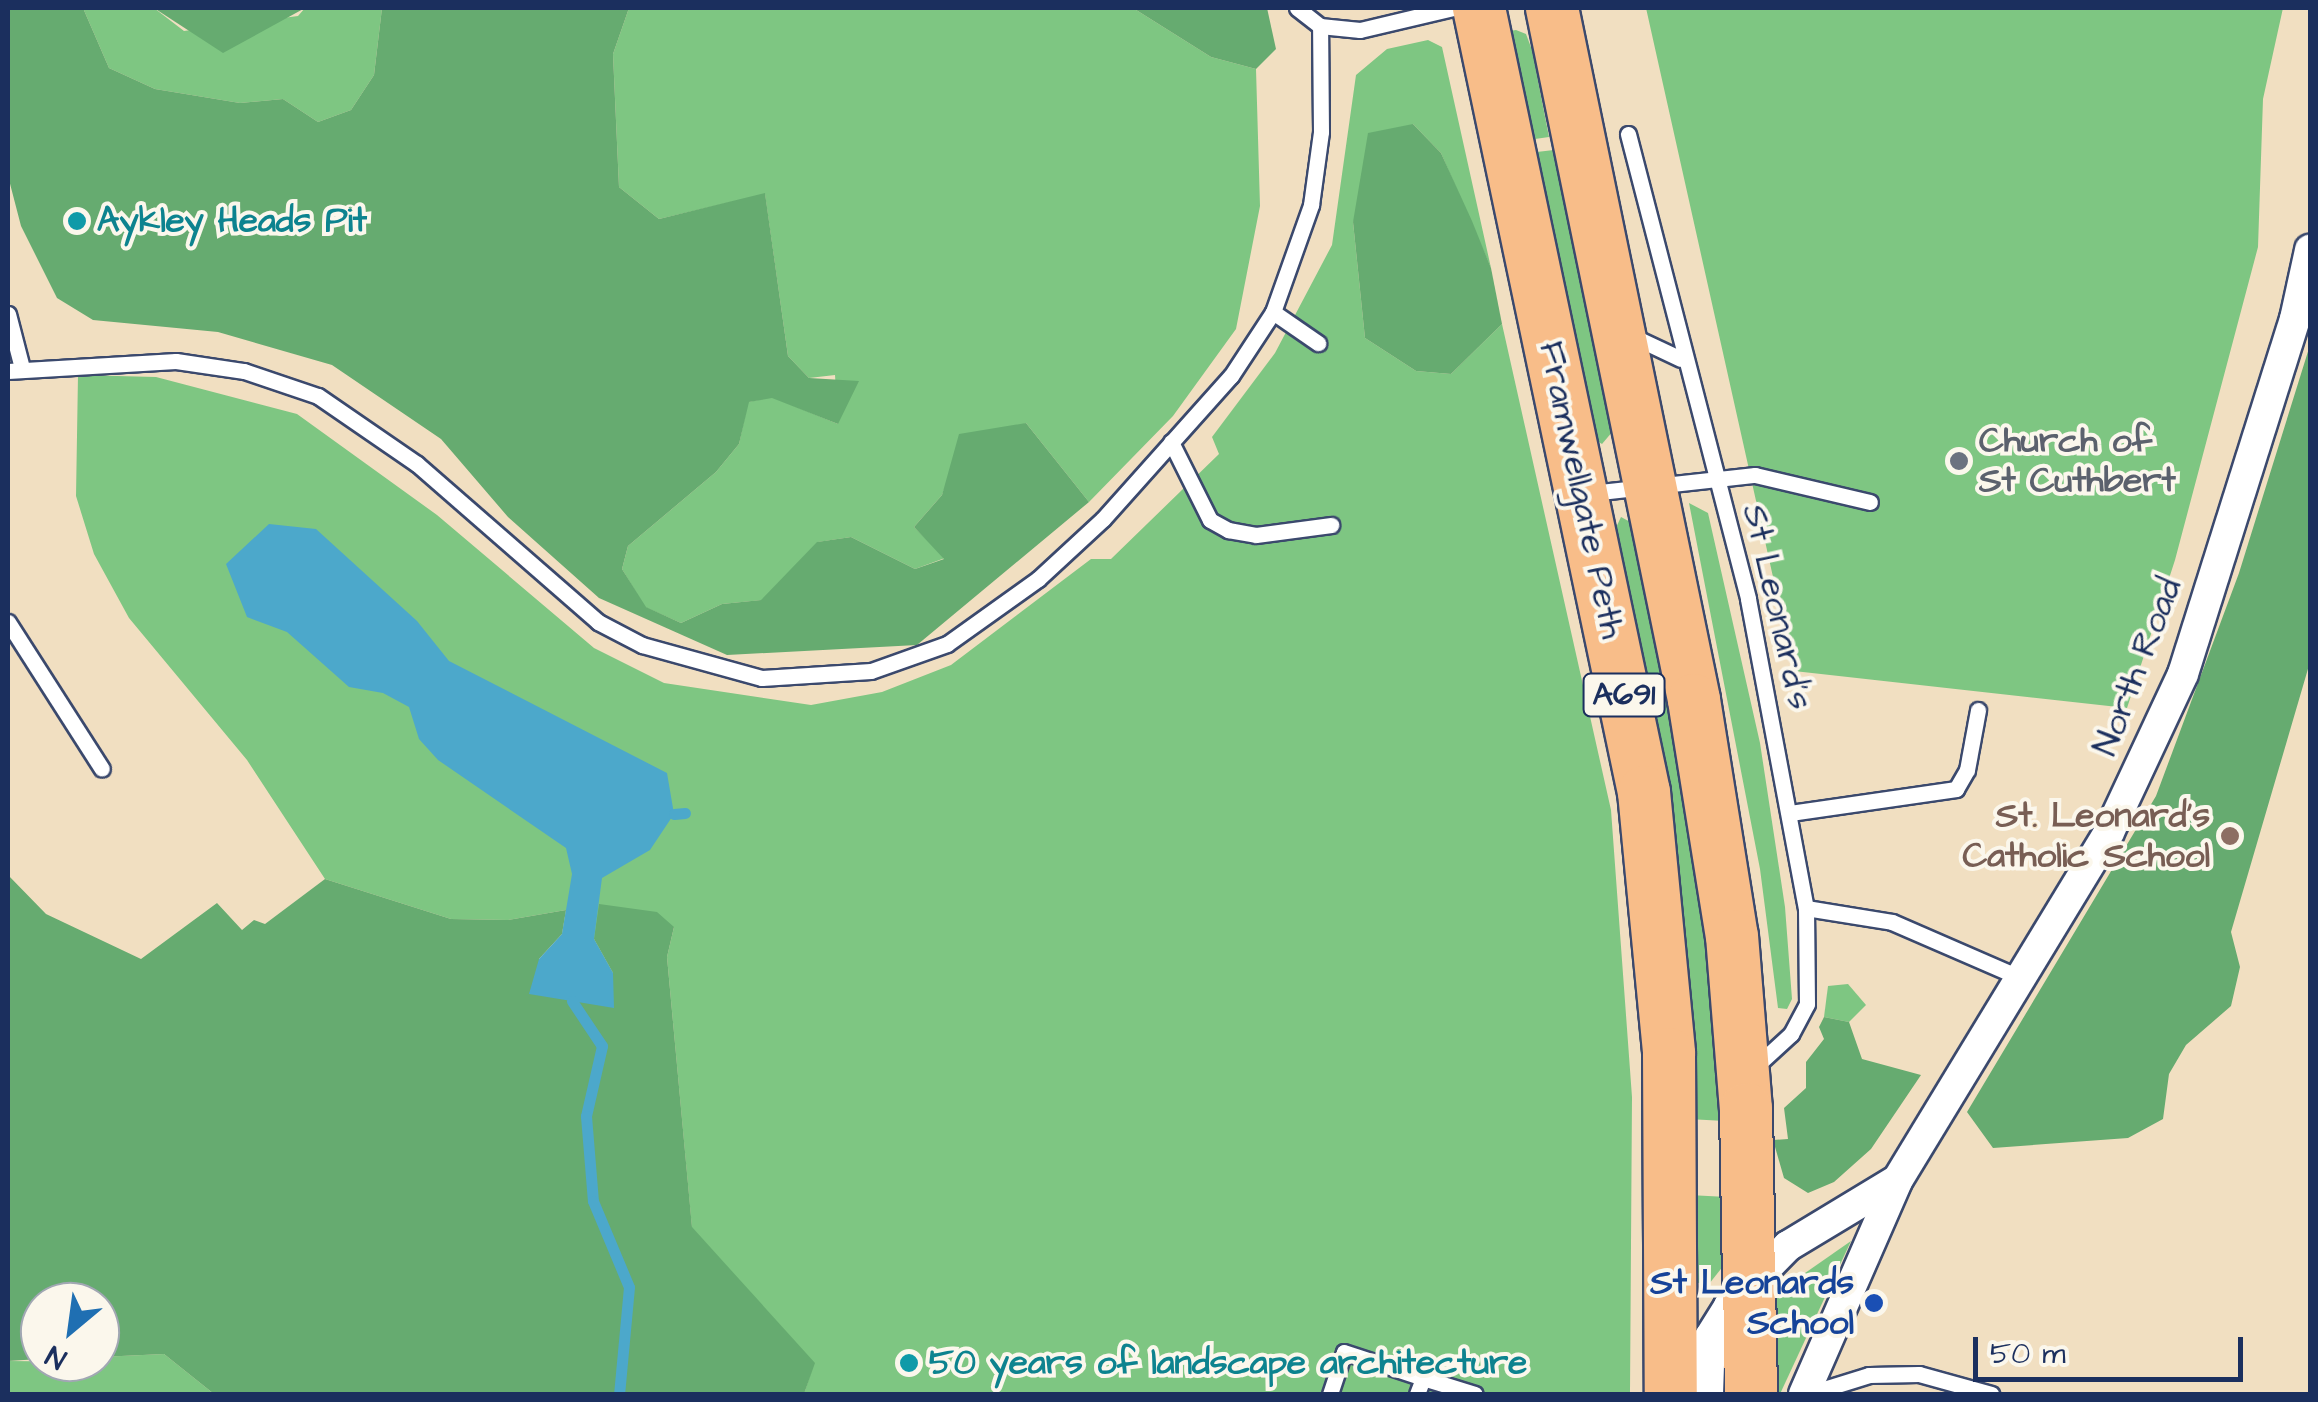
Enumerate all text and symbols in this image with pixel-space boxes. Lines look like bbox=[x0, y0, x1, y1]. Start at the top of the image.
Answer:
place label: Aykley Heads Pit bbox=[97, 200, 367, 242]
marker: Aykley Heads Pit bbox=[66, 210, 88, 232]
street label: Framwellgate Peth bbox=[1529, 338, 1633, 642]
place label: Church of St Cuthbert bbox=[1979, 420, 2176, 502]
marker: Church of St Cuthbert bbox=[1948, 450, 1970, 472]
street label: St Leonard's bbox=[1733, 500, 1821, 714]
street label: North Road bbox=[2085, 572, 2191, 762]
road number: A691 bbox=[1582, 668, 1666, 722]
place label: St. Leonard's Catholic School bbox=[1962, 795, 2210, 877]
marker: St. Leonard's Catholic School bbox=[2219, 825, 2241, 847]
place label: St Leonards School bbox=[1650, 1262, 1854, 1344]
north arrow bbox=[20, 1282, 120, 1382]
marker: St Leonards School bbox=[1863, 1292, 1885, 1314]
scale bar bbox=[1978, 1317, 2248, 1379]
text: 50 m bbox=[1990, 1333, 2066, 1375]
text: N bbox=[39, 1336, 73, 1378]
place label: 50 years of landscape architecture bbox=[929, 1342, 1527, 1384]
marker: 50 years of landscape architecture bbox=[898, 1352, 920, 1374]

